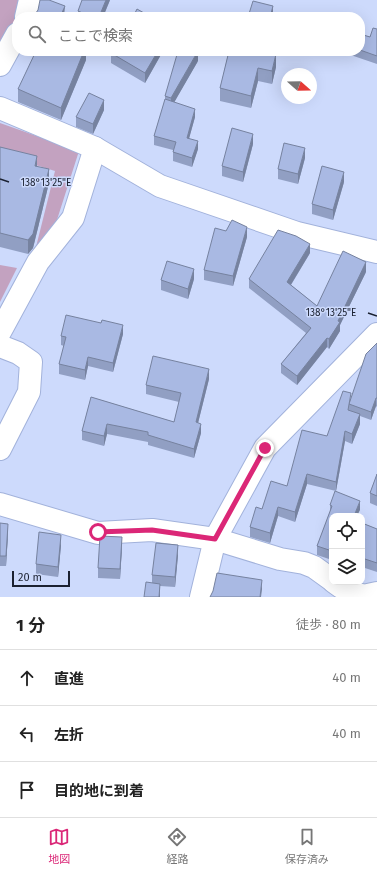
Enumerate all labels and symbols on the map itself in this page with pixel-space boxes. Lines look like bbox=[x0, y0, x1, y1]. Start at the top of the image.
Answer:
north arrow bbox=[281, 68, 317, 104]
text: 138°13'25"E bbox=[21, 177, 71, 189]
text: 138°13'25"E bbox=[306, 307, 356, 319]
route end bbox=[256, 439, 274, 457]
route start bbox=[89, 523, 107, 541]
scale bar bbox=[12, 569, 70, 588]

